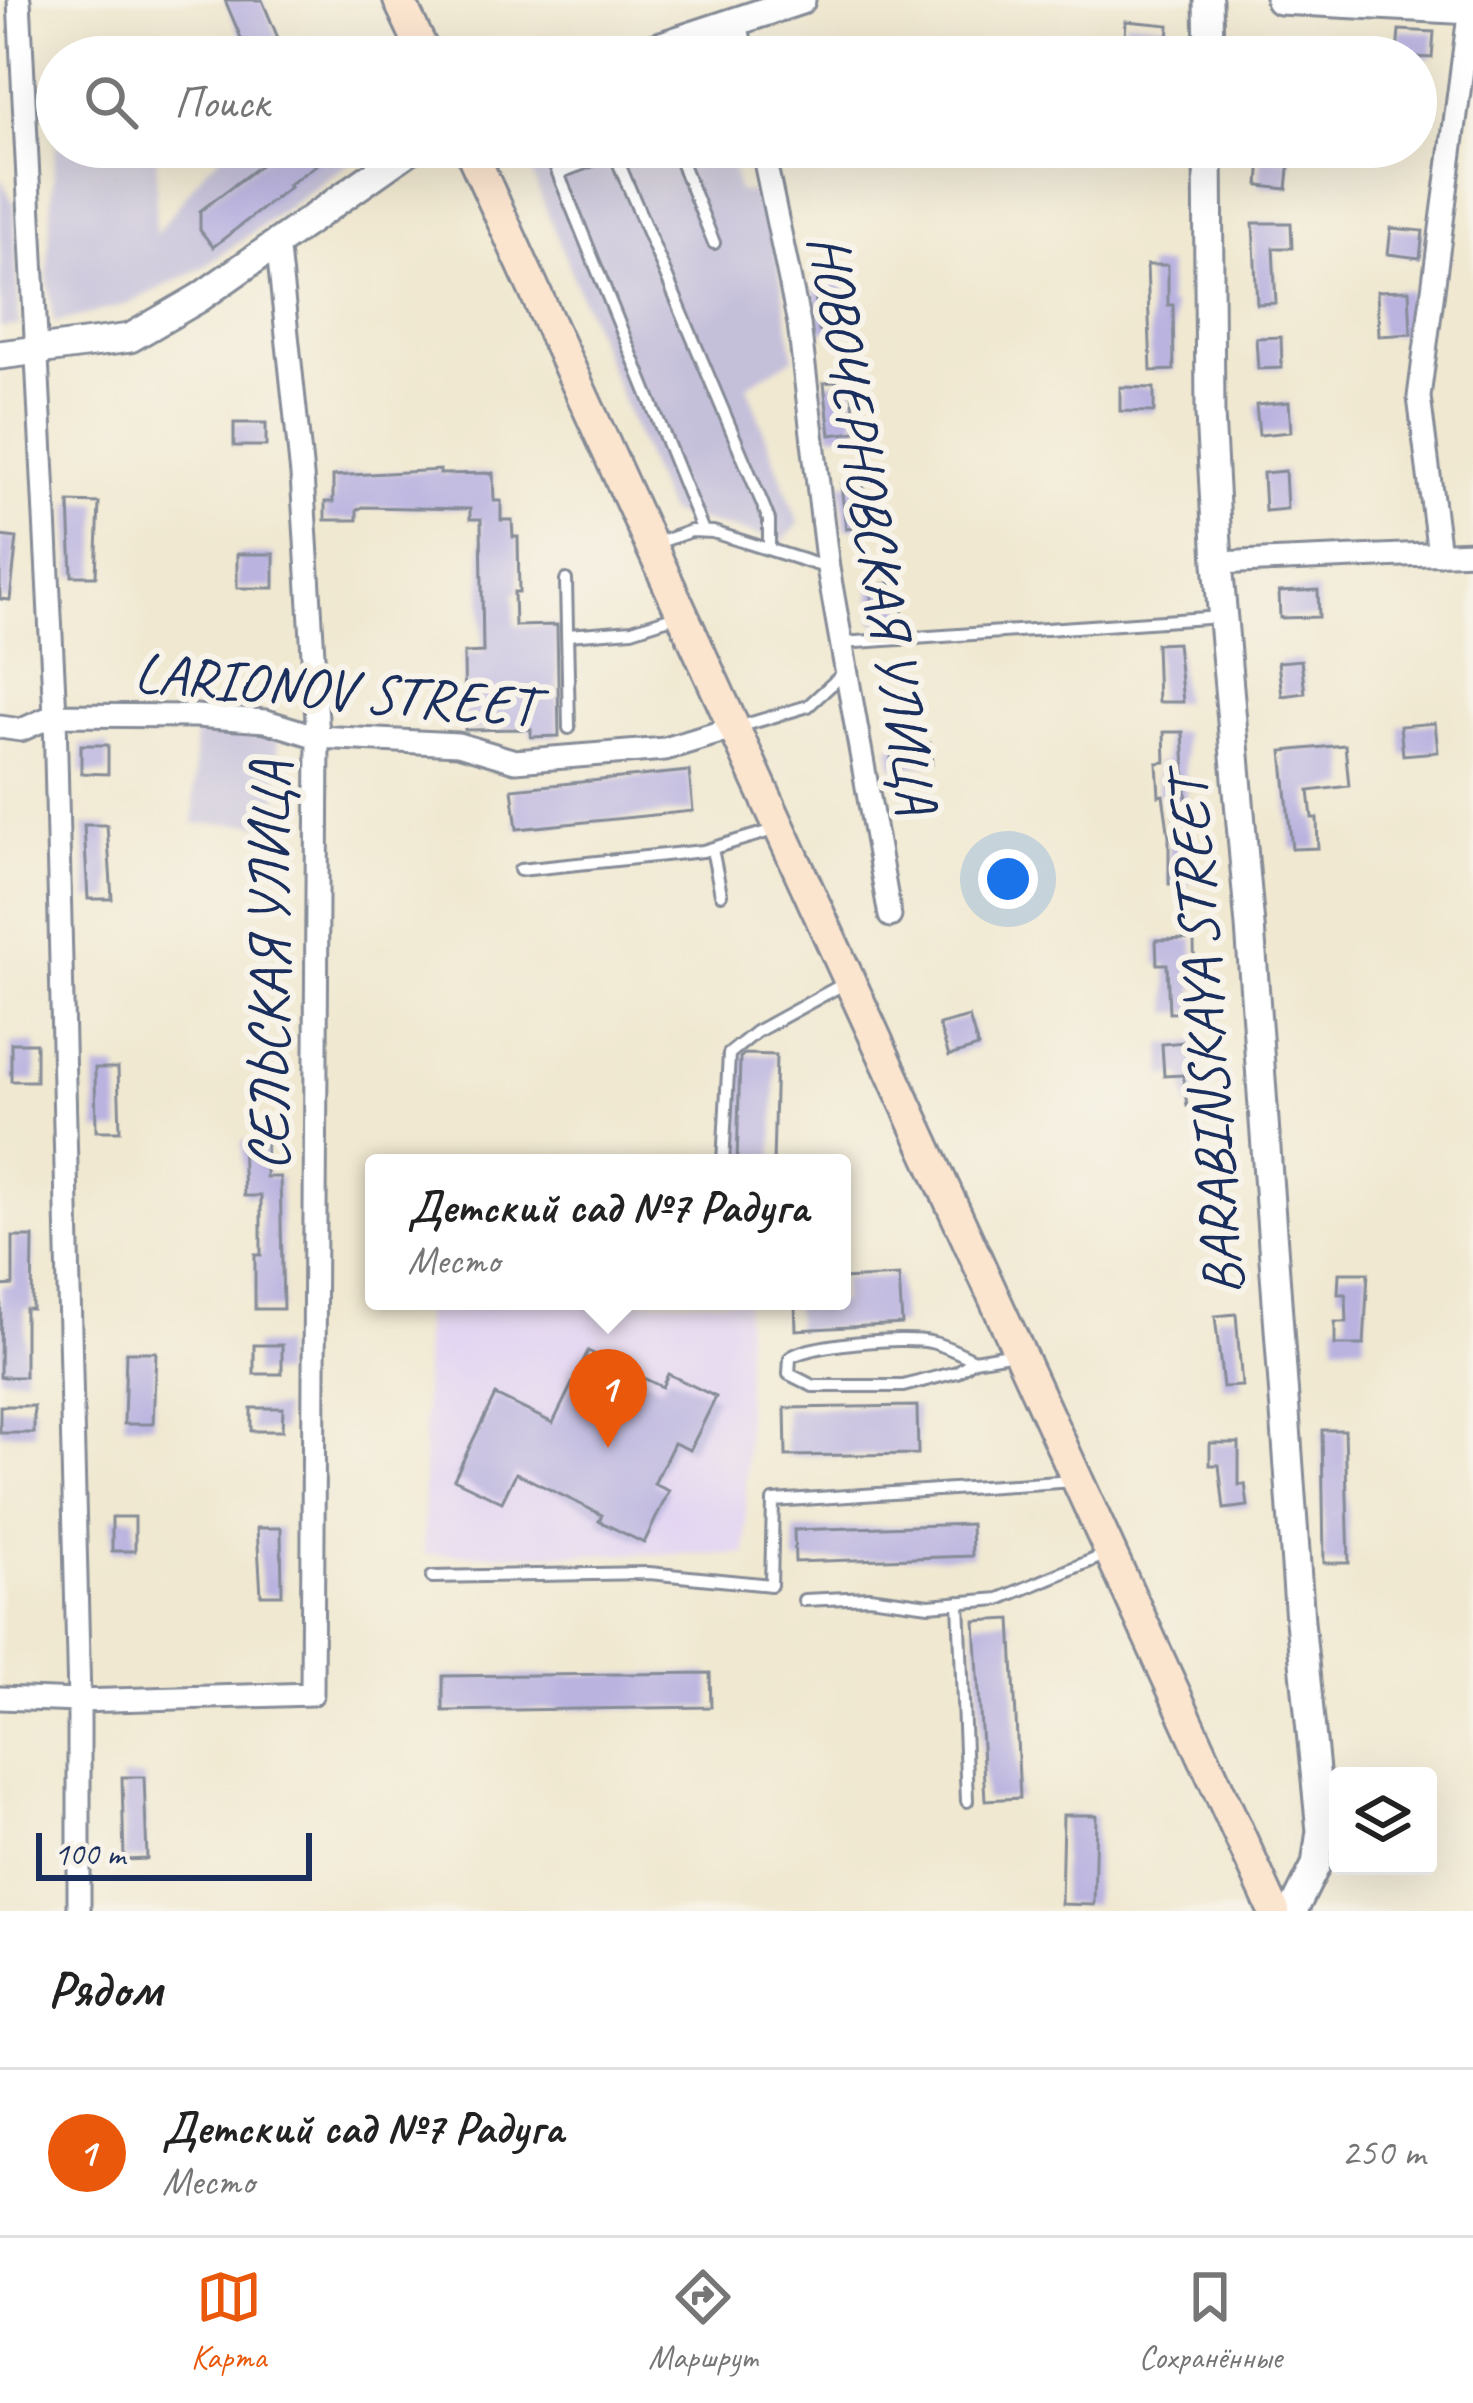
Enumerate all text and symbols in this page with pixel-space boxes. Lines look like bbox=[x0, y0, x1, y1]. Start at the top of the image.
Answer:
search box bbox=[36, 36, 1437, 168]
icon: search bbox=[78, 69, 144, 135]
text: Поиск bbox=[174, 74, 269, 131]
street label: НОВОЧЕРНОВСКАЯ УЛИЦА bbox=[793, 229, 956, 820]
street label: LARIONOV STREET bbox=[132, 636, 552, 744]
street label: СЕЛЬСКАЯ УЛИЦА bbox=[233, 760, 305, 1171]
street label: BARABINSKAYA STREET bbox=[1150, 761, 1259, 1297]
your location bbox=[978, 849, 1038, 909]
popup bbox=[365, 1154, 851, 1310]
text: Детский сад №7 Радуга bbox=[407, 1179, 809, 1236]
text: Место bbox=[407, 1236, 500, 1285]
pin: 1 bbox=[569, 1349, 647, 1448]
map controls bbox=[1329, 1767, 1437, 1875]
button: layers bbox=[1329, 1767, 1437, 1875]
scale bar bbox=[36, 1827, 312, 1880]
text: 100 m bbox=[54, 1833, 125, 1875]
text: Рядом bbox=[48, 1957, 162, 2021]
text: Детский сад №7 Радуга bbox=[162, 2100, 563, 2157]
text: 1 bbox=[78, 2128, 96, 2177]
text: 250 m bbox=[1341, 2128, 1425, 2177]
text: Место bbox=[162, 2157, 254, 2206]
tab: Карта bbox=[191, 2264, 266, 2378]
tab: Маршрут bbox=[648, 2264, 757, 2378]
tab: Сохранённые bbox=[1139, 2264, 1282, 2378]

